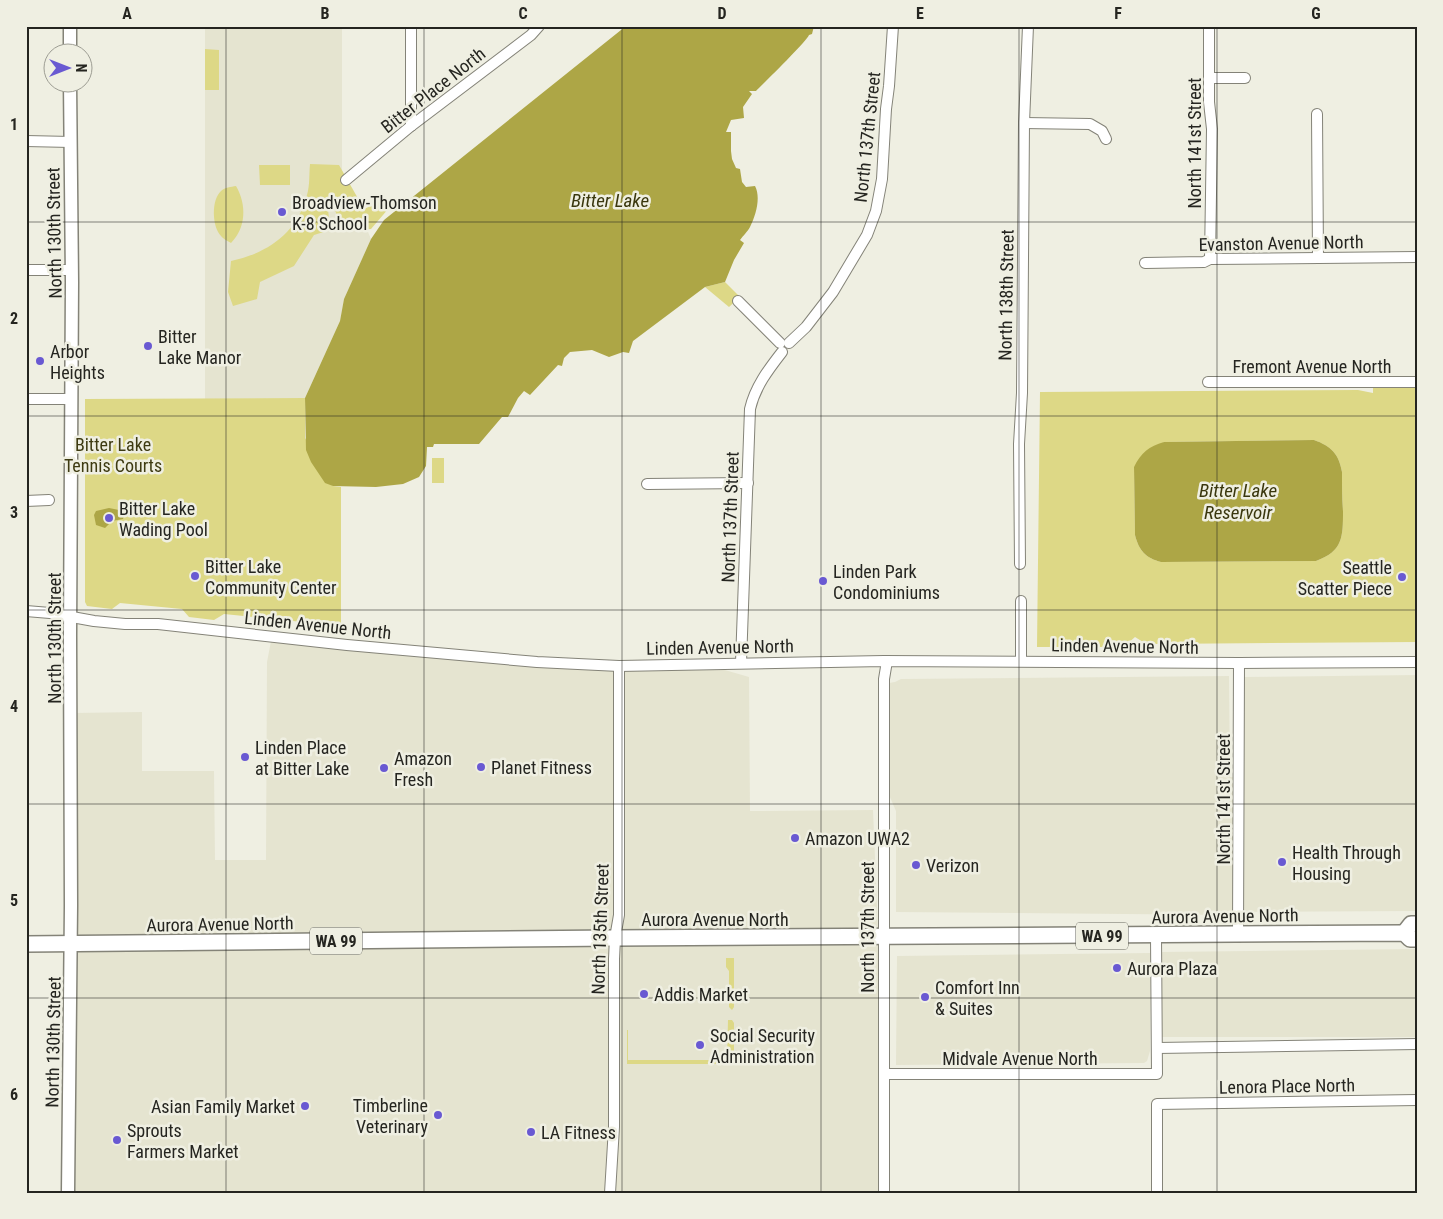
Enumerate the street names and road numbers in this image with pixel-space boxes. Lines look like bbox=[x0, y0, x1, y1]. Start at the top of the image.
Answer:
street label: Bitter Place North bbox=[377, 43, 489, 137]
street label: North 137th Street bbox=[850, 71, 884, 203]
street label: North 141st Street bbox=[1184, 78, 1205, 208]
street label: North 130th Street bbox=[42, 167, 66, 299]
street label: North 138th Street bbox=[994, 229, 1018, 361]
street label: Evanston Avenue North bbox=[1198, 231, 1364, 255]
street label: Fremont Avenue North bbox=[1232, 356, 1392, 377]
street label: North 137th Street bbox=[717, 451, 743, 583]
street label: North 130th Street bbox=[44, 572, 65, 704]
street label: Linden Avenue North bbox=[243, 607, 393, 643]
street label: Linden Avenue North bbox=[1051, 634, 1199, 658]
street label: Linden Avenue North bbox=[646, 635, 794, 659]
street label: North 141st Street bbox=[1213, 734, 1234, 864]
street label: North 137th Street bbox=[857, 861, 878, 993]
street label: North 135th Street bbox=[587, 863, 613, 995]
street label: Aurora Avenue North bbox=[1151, 904, 1299, 928]
street label: Aurora Avenue North bbox=[641, 909, 789, 930]
street label: Aurora Avenue North bbox=[146, 912, 294, 936]
road number: WA 99 bbox=[1076, 922, 1128, 949]
road number: WA 99 bbox=[310, 928, 362, 954]
street label: North 130th Street bbox=[41, 976, 65, 1108]
street label: Midvale Avenue North bbox=[942, 1048, 1098, 1069]
street label: Lenora Place North bbox=[1219, 1074, 1355, 1098]

